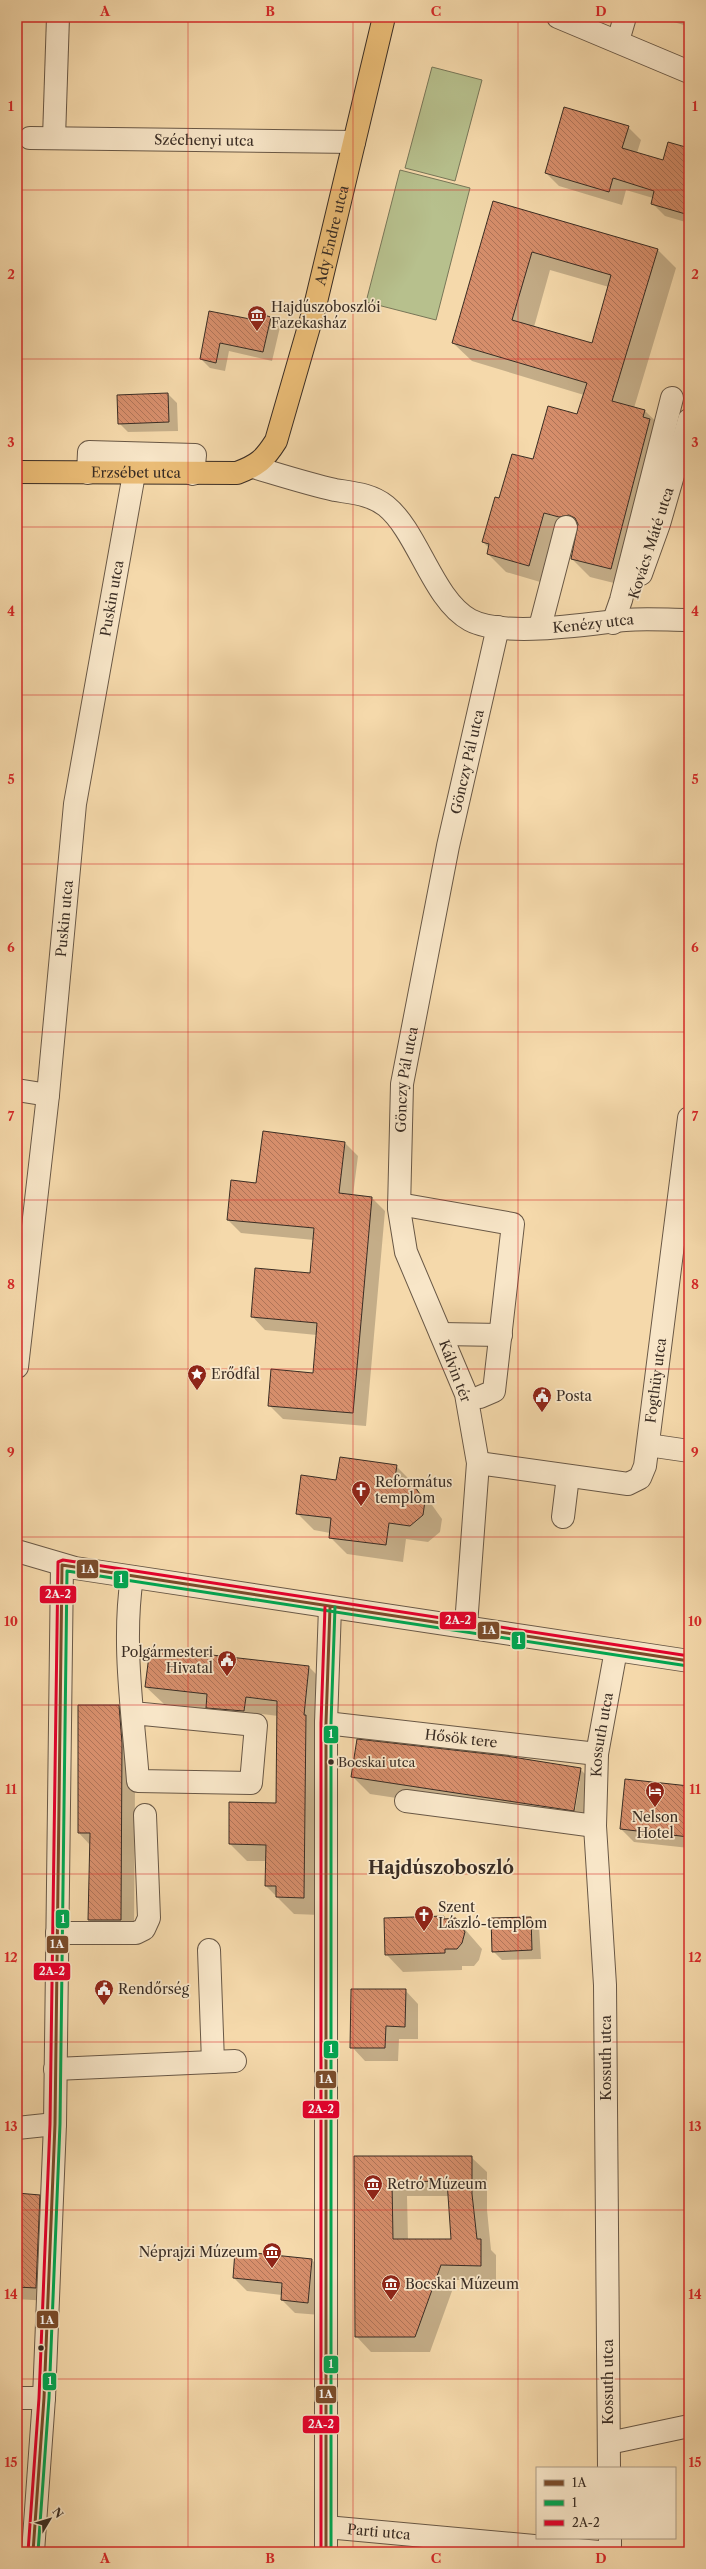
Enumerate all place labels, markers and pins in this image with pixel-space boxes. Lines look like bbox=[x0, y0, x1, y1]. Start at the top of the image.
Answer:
place label: Hajdúszoboszlói Fazekasház bbox=[271, 298, 380, 332]
museum icon: Hajdúszoboszlói Fazekasház bbox=[246, 304, 268, 332]
place icon: Erődfal bbox=[186, 1363, 208, 1391]
place label: Erődfal bbox=[211, 1365, 260, 1383]
public building icon: Posta bbox=[531, 1385, 553, 1413]
place label: Posta bbox=[556, 1387, 592, 1405]
place label: Református templom bbox=[375, 1473, 452, 1507]
church icon: Református templom bbox=[350, 1479, 372, 1507]
place label: Polgármesteri Hivatal bbox=[121, 1643, 213, 1677]
public building icon: Polgármesteri Hivatal bbox=[216, 1649, 238, 1677]
place label: Bocskai utca bbox=[338, 1754, 415, 1770]
marker: Bocskai utca bbox=[326, 1757, 336, 1767]
hotel icon: Nelson Hotel bbox=[644, 1780, 666, 1808]
place label: Nelson Hotel bbox=[632, 1808, 679, 1842]
place label: Szent László-templom bbox=[438, 1898, 547, 1932]
church icon: Szent László-templom bbox=[413, 1904, 435, 1932]
public building icon: Rendőrség bbox=[93, 1978, 115, 2006]
place label: Rendőrség bbox=[118, 1980, 190, 1998]
museum icon: Retró Múzeum bbox=[362, 2173, 384, 2201]
place label: Retró Múzeum bbox=[387, 2175, 487, 2193]
museum icon: Néprajzi Múzeum bbox=[261, 2241, 283, 2269]
place label: Néprajzi Múzeum bbox=[139, 2243, 258, 2261]
museum icon: Bocskai Múzeum bbox=[380, 2273, 402, 2301]
place label: Bocskai Múzeum bbox=[405, 2275, 519, 2293]
unlabelled marker bbox=[36, 2343, 46, 2353]

